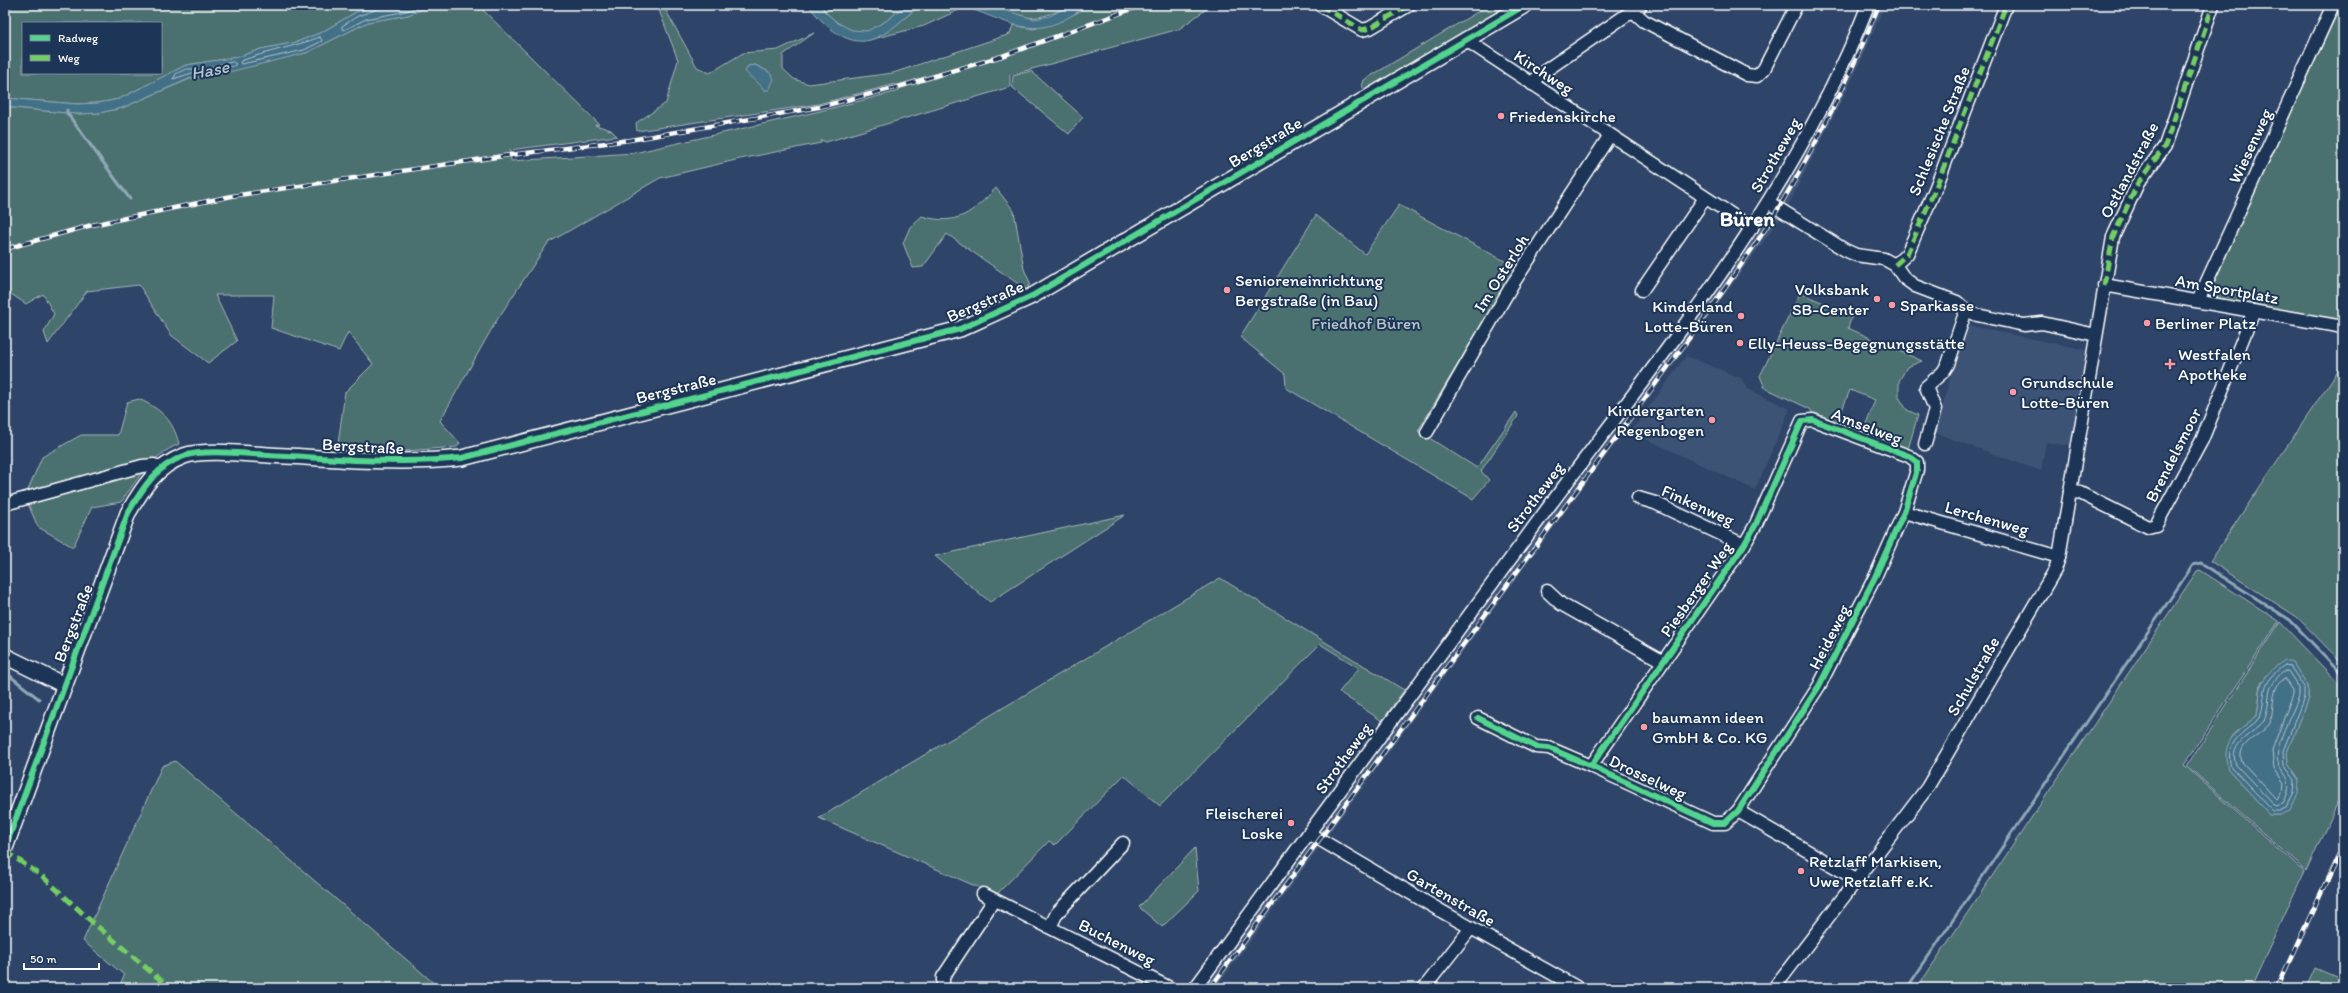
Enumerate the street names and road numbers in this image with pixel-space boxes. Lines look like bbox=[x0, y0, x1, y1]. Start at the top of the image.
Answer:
street label: Kirchweg bbox=[1510, 45, 1578, 99]
street label: Schlesische Straße bbox=[1904, 63, 1974, 199]
street label: Wiesenweg bbox=[2224, 105, 2276, 187]
street label: Bergstraße bbox=[1225, 112, 1305, 172]
street label: Strotheweg bbox=[1746, 114, 1805, 196]
street label: Ostlandstraße bbox=[2095, 118, 2163, 222]
street label: Im Osterloh bbox=[1469, 230, 1533, 316]
street label: Am Sportplatz bbox=[2174, 270, 2280, 308]
street label: Bergstraße bbox=[943, 276, 1027, 326]
street label: Bergstraße bbox=[634, 368, 718, 408]
street label: Amselweg bbox=[1829, 403, 1905, 449]
street label: Brendelsmoor bbox=[2141, 404, 2205, 505]
street label: Bergstraße bbox=[322, 434, 404, 458]
street label: Strotheweg bbox=[1502, 458, 1568, 536]
street label: Finkenweg bbox=[1659, 480, 1738, 530]
street label: Lerchenweg bbox=[1943, 496, 2032, 540]
street label: Piesberger Weg bbox=[1656, 537, 1736, 641]
street label: Bergstraße bbox=[49, 581, 97, 665]
street label: Heideweg bbox=[1804, 601, 1854, 673]
street label: Schulstraße bbox=[1942, 633, 2004, 719]
street label: Strotheweg bbox=[1310, 718, 1376, 798]
street label: Drosselweg bbox=[1606, 750, 1690, 804]
street label: Gartenstraße bbox=[1403, 863, 1499, 931]
street label: Buchenweg bbox=[1075, 914, 1159, 970]

